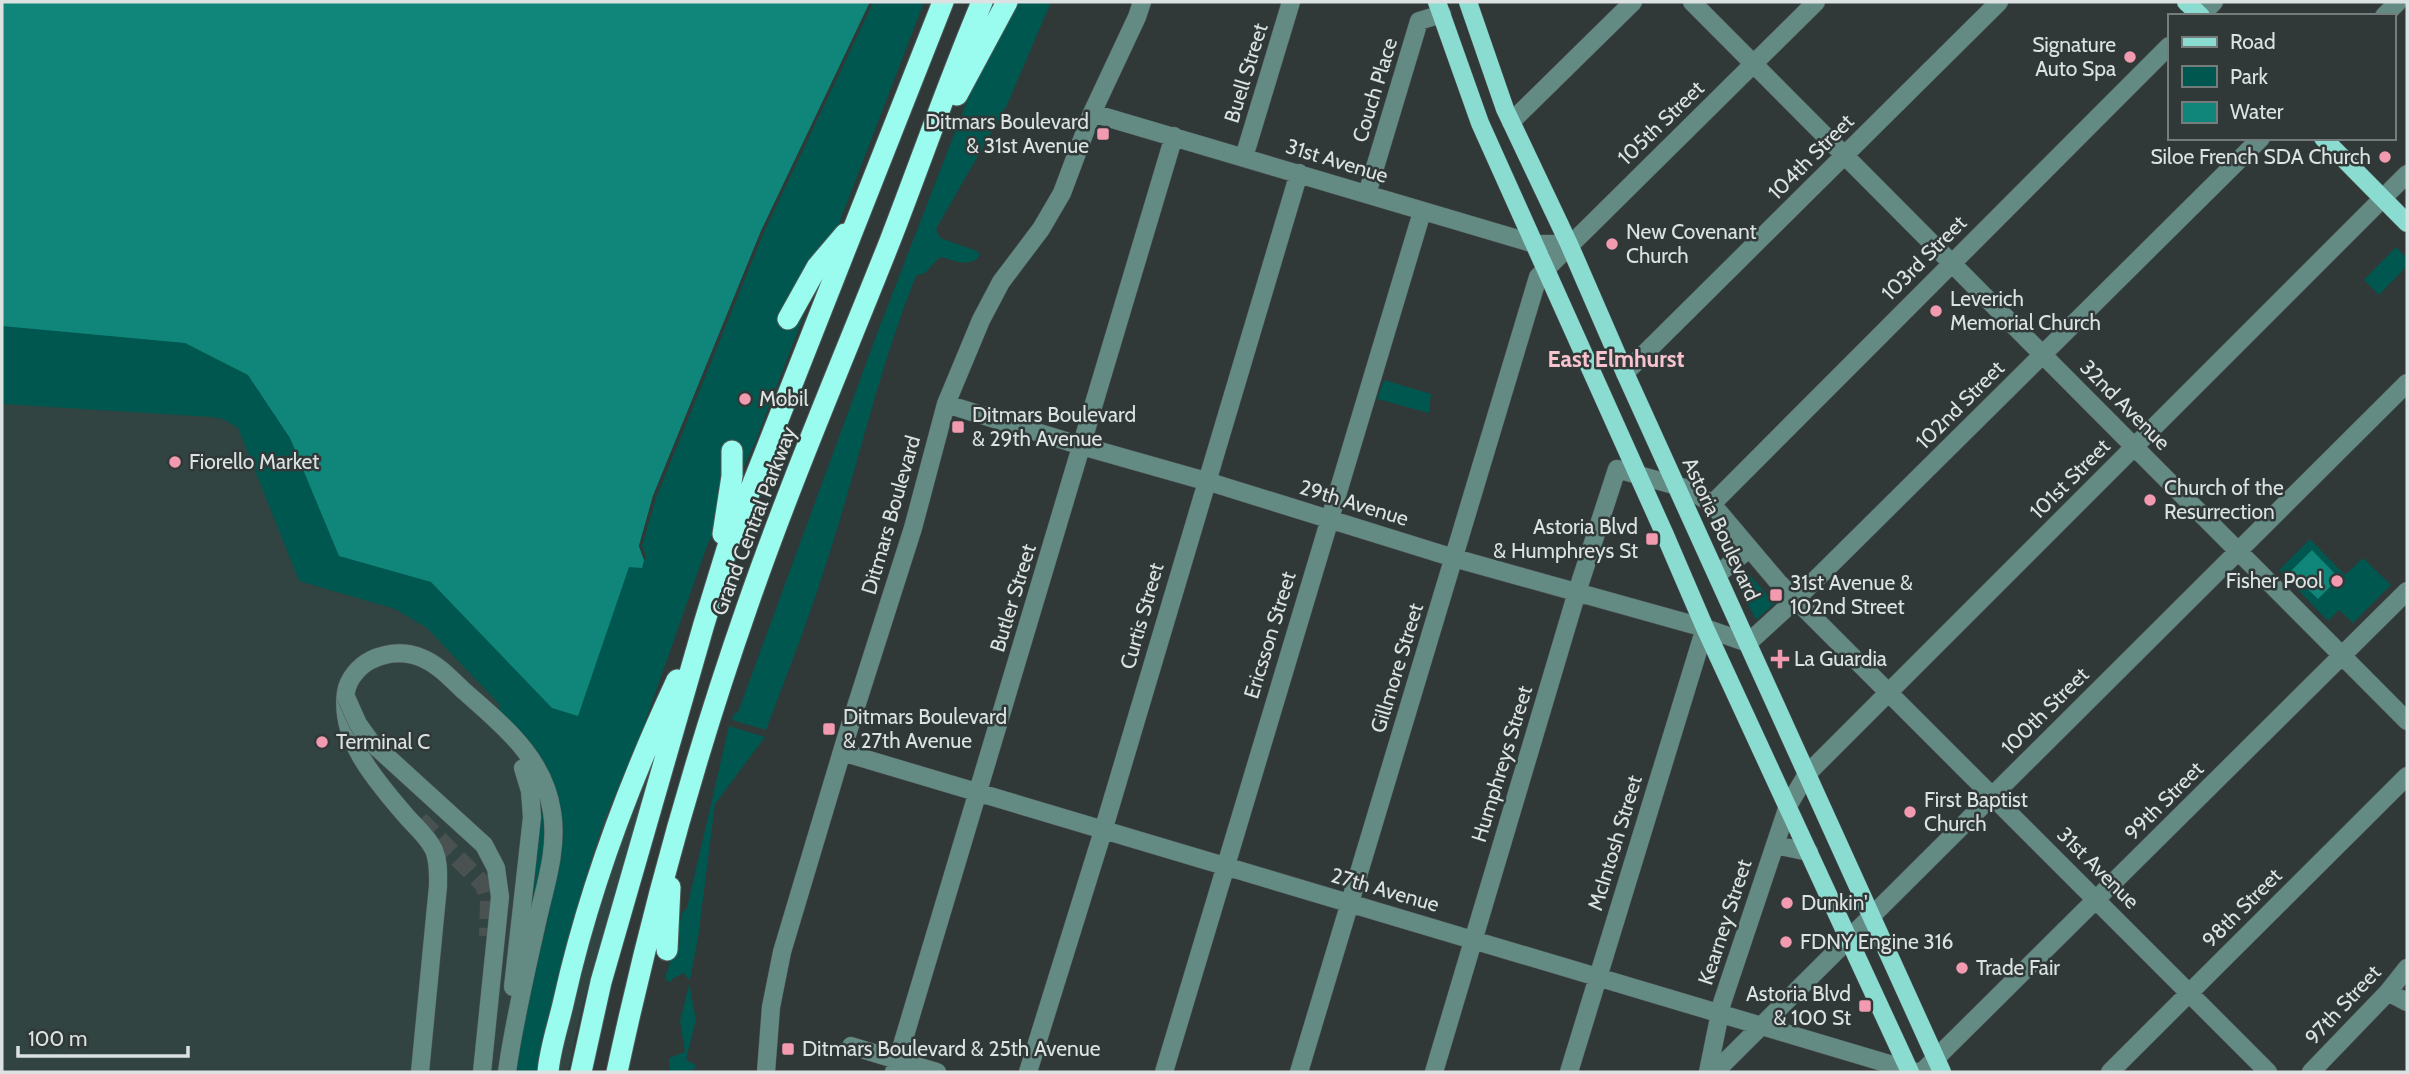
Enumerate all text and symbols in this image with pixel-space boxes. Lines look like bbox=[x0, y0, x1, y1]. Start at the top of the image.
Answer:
legend bbox=[2168, 14, 2395, 140]
street label: Buell Street bbox=[1219, 20, 1273, 126]
text: Road bbox=[2230, 29, 2276, 54]
place label: Signature Auto Spa bbox=[2032, 32, 2116, 81]
street label: Couch Place bbox=[1347, 34, 1402, 145]
marker: Signature Auto Spa bbox=[2122, 49, 2138, 65]
text: Park bbox=[2230, 64, 2268, 89]
street label: 105th Street bbox=[1612, 75, 1709, 170]
text: Water bbox=[2230, 99, 2284, 124]
place label: Ditmars Boulevard & 31st Avenue bbox=[925, 109, 1089, 158]
street label: 104th Street bbox=[1763, 109, 1859, 205]
marker: Ditmars Boulevard & 31st Avenue bbox=[1095, 126, 1111, 142]
street label: 31st Avenue bbox=[1283, 133, 1391, 188]
place label: Siloe French SDA Church bbox=[2150, 144, 2371, 169]
marker: Siloe French SDA Church bbox=[2377, 149, 2393, 165]
street label: 103rd Street bbox=[1876, 210, 1971, 305]
place label: New Covenant Church bbox=[1626, 219, 1757, 268]
marker: New Covenant Church bbox=[1604, 236, 1620, 252]
place label: Leverich Memorial Church bbox=[1950, 286, 2101, 335]
marker: Leverich Memorial Church bbox=[1928, 303, 1944, 319]
district label: East Elmhurst bbox=[1548, 345, 1685, 373]
street label: 32nd Avenue bbox=[2075, 354, 2176, 455]
street label: 102nd Street bbox=[1910, 355, 2009, 454]
place label: Mobil bbox=[759, 386, 808, 411]
marker: Mobil bbox=[737, 391, 753, 407]
place label: Ditmars Boulevard & 29th Avenue bbox=[972, 402, 1136, 451]
marker: Ditmars Boulevard & 29th Avenue bbox=[950, 419, 966, 435]
street label: Grand Central Parkway bbox=[706, 423, 801, 619]
street label: Ditmars Boulevard bbox=[856, 433, 925, 597]
street label: 101st Street bbox=[2024, 433, 2115, 524]
place label: Fiorello Market bbox=[189, 449, 319, 474]
street label: Astoria Boulevard bbox=[1677, 453, 1766, 604]
marker: Fiorello Market bbox=[167, 454, 183, 470]
street label: 29th Avenue bbox=[1297, 474, 1412, 531]
place label: Church of the Resurrection bbox=[2164, 475, 2284, 524]
marker: Church of the Resurrection bbox=[2142, 492, 2158, 508]
place label: Astoria Blvd & Humphreys St bbox=[1493, 514, 1638, 563]
marker: Astoria Blvd & Humphreys St bbox=[1644, 531, 1660, 547]
street label: Butler Street bbox=[984, 541, 1041, 655]
street label: Curtis Street bbox=[1114, 560, 1169, 672]
street label: Ericsson Street bbox=[1238, 568, 1301, 701]
place label: Fisher Pool bbox=[2226, 568, 2323, 593]
place label: 31st Avenue & 102nd Street bbox=[1790, 570, 1913, 619]
marker: Fisher Pool bbox=[2329, 573, 2345, 589]
marker: 31st Avenue & 102nd Street bbox=[1768, 587, 1784, 603]
street label: Gillmore Street bbox=[1365, 600, 1428, 736]
place label: La Guardia bbox=[1794, 646, 1887, 671]
marker: La Guardia bbox=[1772, 651, 1788, 667]
street label: 100th Street bbox=[1996, 662, 2094, 760]
street label: Humphreys Street bbox=[1466, 683, 1537, 845]
place label: Ditmars Boulevard & 27th Avenue bbox=[843, 704, 1007, 753]
marker: Ditmars Boulevard & 27th Avenue bbox=[821, 721, 837, 737]
place label: Terminal C bbox=[336, 729, 430, 754]
marker: Terminal C bbox=[314, 734, 330, 750]
street label: 99th Street bbox=[2119, 756, 2208, 845]
street label: McIntosh Street bbox=[1582, 772, 1647, 914]
place label: First Baptist Church bbox=[1924, 787, 2028, 836]
marker: First Baptist Church bbox=[1902, 804, 1918, 820]
street label: 31st Avenue bbox=[2052, 822, 2145, 914]
street label: Kearney Street bbox=[1692, 856, 1757, 988]
street label: 27th Avenue bbox=[1328, 862, 1442, 917]
street label: 98th Street bbox=[2197, 863, 2286, 952]
place label: Dunkin' bbox=[1801, 890, 1868, 915]
marker: Dunkin' bbox=[1779, 895, 1795, 911]
place label: FDNY Engine 316 bbox=[1800, 929, 1954, 954]
marker: FDNY Engine 316 bbox=[1778, 934, 1794, 950]
place label: Trade Fair bbox=[1976, 955, 2060, 980]
marker: Trade Fair bbox=[1954, 960, 1970, 976]
street label: 97th Street bbox=[2300, 960, 2386, 1050]
place label: Astoria Blvd & 100 St bbox=[1746, 981, 1851, 1030]
marker: Astoria Blvd & 100 St bbox=[1857, 998, 1873, 1014]
scale bar bbox=[18, 1014, 187, 1058]
text: 100 m bbox=[28, 1026, 87, 1051]
place label: Ditmars Boulevard & 25th Avenue bbox=[802, 1036, 1101, 1061]
marker: Ditmars Boulevard & 25th Avenue bbox=[780, 1041, 796, 1057]

